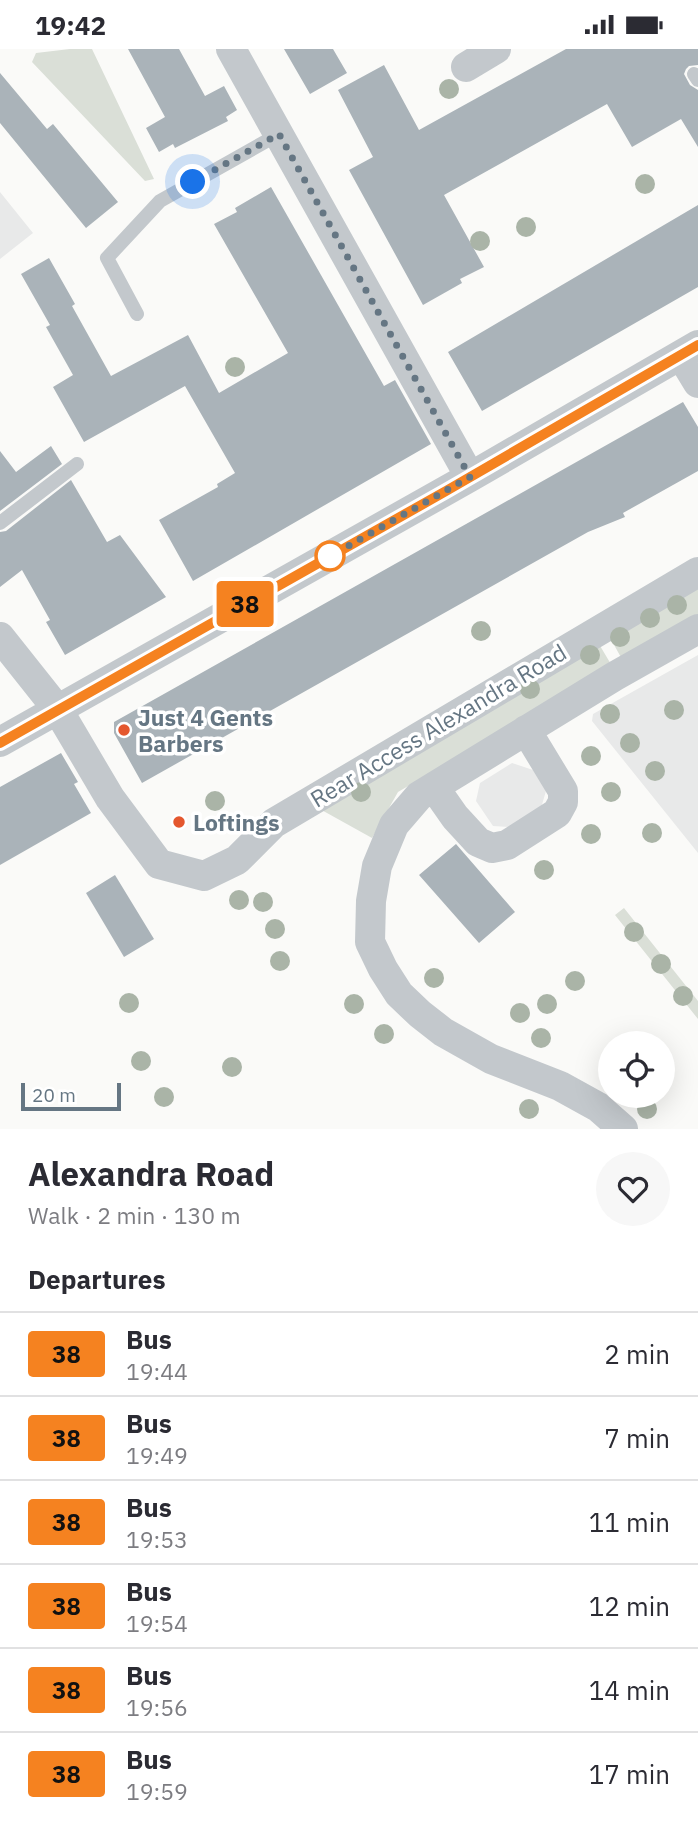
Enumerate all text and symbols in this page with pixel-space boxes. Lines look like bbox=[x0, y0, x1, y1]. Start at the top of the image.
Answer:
text: 19:42 bbox=[35, 8, 106, 42]
your location bbox=[175, 164, 210, 199]
unlabelled marker bbox=[315, 541, 345, 571]
line badge: 38 bbox=[214, 581, 276, 627]
text: 38 bbox=[231, 588, 259, 620]
street label: Rear Access Alexandra Road bbox=[304, 637, 572, 813]
place label: Just 4 Gents Barbers bbox=[138, 702, 273, 758]
marker: Just 4 Gents Barbers bbox=[116, 722, 132, 738]
place label: Loftings bbox=[193, 807, 279, 837]
marker: Loftings bbox=[171, 814, 187, 830]
map controls bbox=[598, 1031, 675, 1108]
button: locate bbox=[598, 1031, 675, 1108]
scale bar bbox=[21, 1080, 121, 1112]
text: 20 m bbox=[32, 1083, 76, 1107]
text: Alexandra Road bbox=[28, 1152, 274, 1195]
button: heart bbox=[596, 1152, 670, 1226]
text: Walk · 2 min · 130 m bbox=[28, 1200, 241, 1230]
text: Departures bbox=[28, 1262, 166, 1296]
text: Bus bbox=[126, 1322, 172, 1356]
text: 2 min bbox=[604, 1337, 670, 1371]
text: 38 bbox=[52, 1338, 81, 1370]
text: 19:44 bbox=[126, 1356, 188, 1386]
text: Bus bbox=[126, 1406, 172, 1440]
text: 7 min bbox=[604, 1421, 670, 1455]
text: 38 bbox=[52, 1422, 81, 1454]
text: 19:49 bbox=[126, 1440, 188, 1470]
text: Bus bbox=[126, 1490, 172, 1524]
text: 11 min bbox=[589, 1505, 670, 1539]
text: 38 bbox=[52, 1506, 81, 1538]
text: 19:53 bbox=[126, 1524, 188, 1554]
text: Bus bbox=[126, 1574, 172, 1608]
text: 12 min bbox=[589, 1589, 670, 1623]
text: 38 bbox=[52, 1590, 81, 1622]
text: 19:54 bbox=[126, 1608, 188, 1638]
text: Bus bbox=[126, 1658, 172, 1692]
text: 14 min bbox=[589, 1673, 670, 1707]
text: 38 bbox=[52, 1674, 81, 1706]
text: 19:56 bbox=[126, 1692, 188, 1722]
text: Bus bbox=[126, 1742, 172, 1776]
text: 17 min bbox=[589, 1757, 670, 1791]
text: 38 bbox=[52, 1758, 81, 1790]
text: 19:59 bbox=[126, 1776, 188, 1806]

